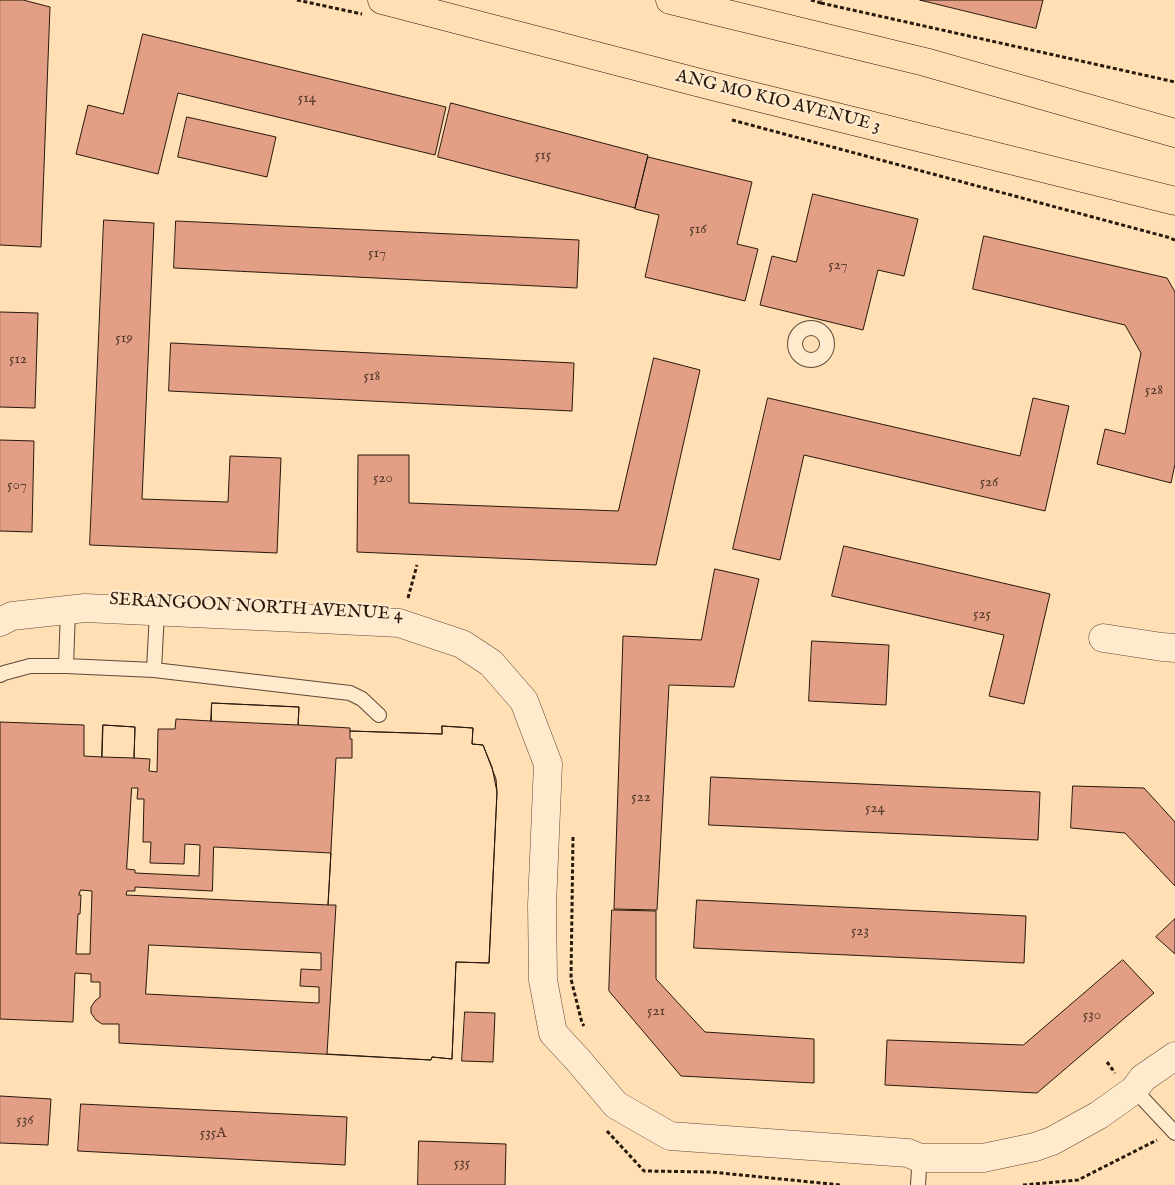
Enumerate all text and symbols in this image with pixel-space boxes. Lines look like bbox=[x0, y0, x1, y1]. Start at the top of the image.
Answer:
street label: ANG MO KIO AVENUE 3 bbox=[673, 66, 883, 138]
house number: 514 bbox=[298, 90, 316, 108]
house number: 515 bbox=[535, 147, 551, 165]
house number: 516 bbox=[689, 221, 707, 239]
house number: 517 bbox=[368, 245, 386, 263]
house number: 527 bbox=[828, 257, 848, 275]
house number: 519 bbox=[115, 330, 133, 348]
house number: 512 bbox=[9, 351, 27, 369]
house number: 518 bbox=[364, 368, 380, 386]
house number: 528 bbox=[1145, 382, 1163, 400]
house number: 520 bbox=[373, 470, 393, 488]
house number: 526 bbox=[980, 474, 998, 492]
house number: 507 bbox=[7, 477, 27, 495]
street label: SERANGOON NORTH AVENUE 4 bbox=[109, 590, 403, 626]
house number: 525 bbox=[973, 606, 991, 624]
house number: 522 bbox=[631, 789, 651, 807]
house number: 524 bbox=[865, 800, 885, 818]
house number: 523 bbox=[851, 923, 869, 941]
house number: 521 bbox=[647, 1003, 665, 1021]
house number: 530 bbox=[1083, 1007, 1101, 1025]
house number: 536 bbox=[16, 1112, 34, 1130]
house number: 535A bbox=[200, 1125, 226, 1143]
house number: 535 bbox=[454, 1155, 470, 1173]

